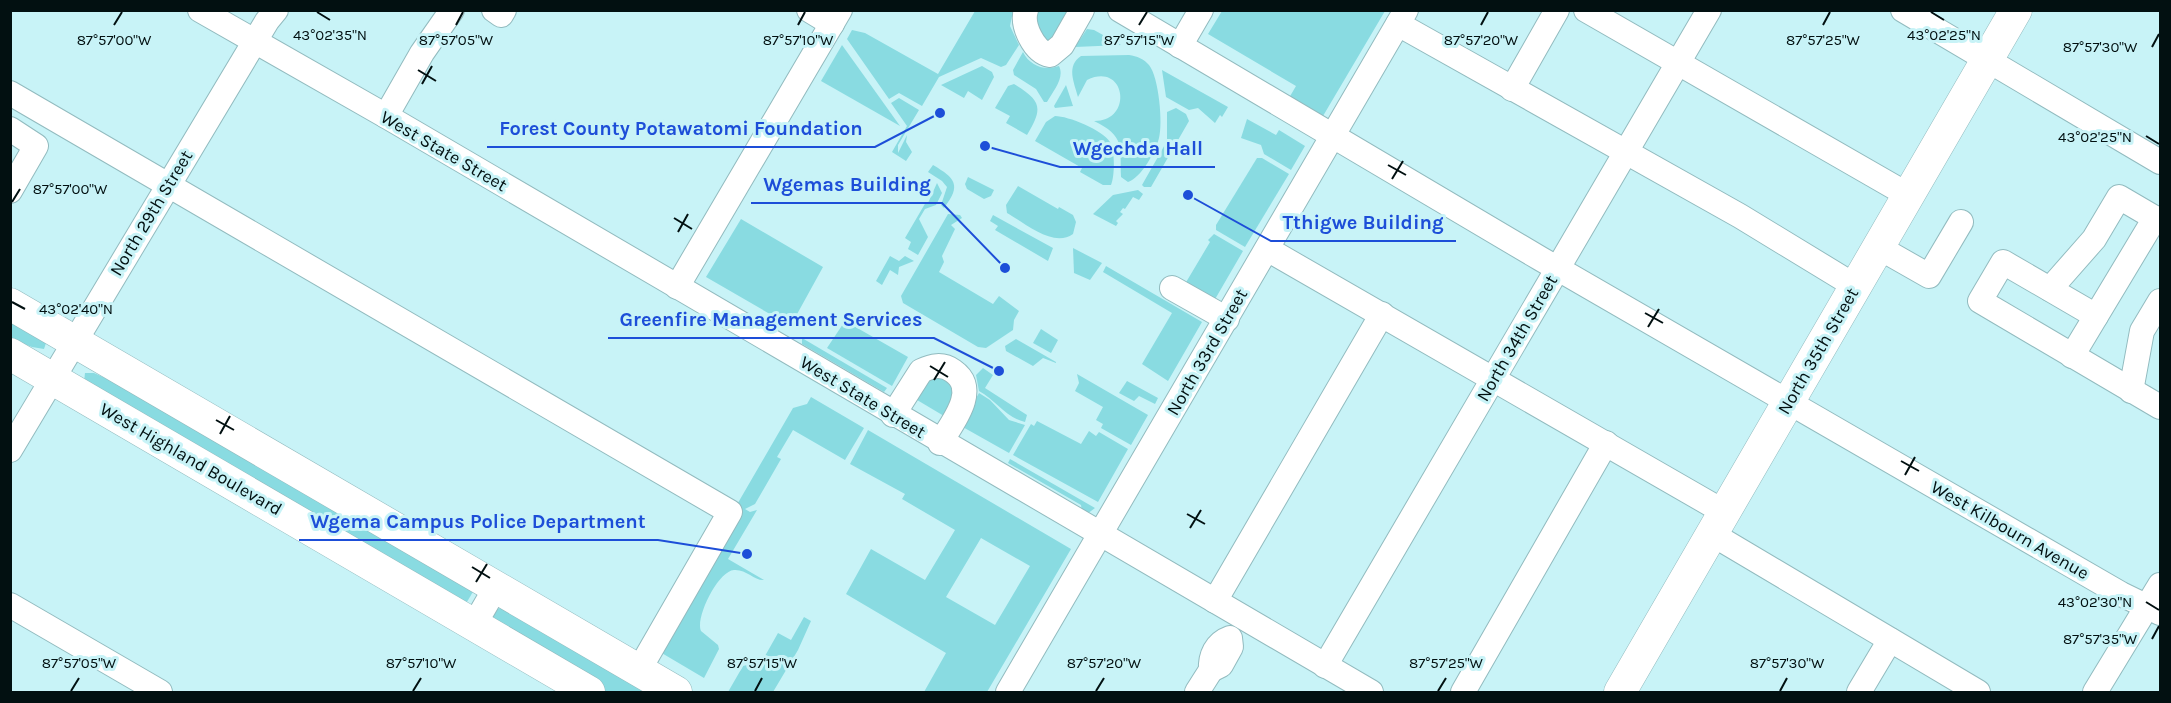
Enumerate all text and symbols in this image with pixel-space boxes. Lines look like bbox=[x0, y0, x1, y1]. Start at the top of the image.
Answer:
text: 43°02'35"N bbox=[293, 26, 367, 44]
text: 43°02'25"N bbox=[1907, 26, 1981, 44]
text: 87°57'00"W bbox=[77, 31, 152, 49]
text: 87°57'05"W bbox=[419, 31, 494, 49]
text: 87°57'10"W bbox=[763, 31, 834, 49]
text: 87°57'15"W bbox=[1104, 31, 1175, 49]
text: 87°57'20"W bbox=[1444, 31, 1519, 49]
text: 87°57'25"W bbox=[1786, 31, 1861, 49]
text: 87°57'30"W bbox=[2063, 38, 2138, 56]
street label: West State Street bbox=[377, 106, 511, 196]
callout: Forest County Potawatomi Foundation bbox=[487, 109, 875, 147]
text: Forest County Potawatomi Foundation bbox=[499, 117, 863, 140]
text: 43°02'25"N bbox=[2058, 128, 2132, 146]
callout: Wgechda Hall bbox=[1060, 129, 1215, 167]
text: Wgechda Hall bbox=[1073, 137, 1203, 160]
street label: North 29th Street bbox=[105, 146, 197, 280]
callout: Wgemas Building bbox=[751, 165, 942, 203]
text: Wgemas Building bbox=[763, 173, 931, 196]
text: 87°57'00"W bbox=[33, 180, 108, 198]
callout: Tthigwe Building bbox=[1271, 203, 1456, 241]
text: Tthigwe Building bbox=[1282, 211, 1444, 234]
street label: North 34th Street bbox=[1472, 271, 1562, 405]
street label: North 35th Street bbox=[1773, 284, 1863, 418]
street label: North 33rd Street bbox=[1162, 285, 1252, 419]
text: 43°02'40"N bbox=[39, 300, 113, 318]
callout: Greenfire Management Services bbox=[608, 300, 934, 338]
text: Greenfire Management Services bbox=[620, 308, 922, 331]
street label: West State Street bbox=[796, 351, 930, 443]
street label: West Highland Boulevard bbox=[96, 398, 286, 520]
street label: West Kilbourn Avenue bbox=[1927, 476, 2093, 584]
callout: Wgema Campus Police Department bbox=[299, 502, 658, 540]
text: Wgema Campus Police Department bbox=[310, 510, 646, 533]
text: 43°02'30"N bbox=[2058, 593, 2132, 611]
text: 87°57'35"W bbox=[2063, 630, 2138, 648]
text: 87°57'05"W bbox=[42, 654, 117, 672]
text: 87°57'10"W bbox=[386, 654, 457, 672]
text: 87°57'15"W bbox=[727, 654, 798, 672]
text: 87°57'20"W bbox=[1067, 654, 1142, 672]
text: 87°57'25"W bbox=[1409, 654, 1484, 672]
text: 87°57'30"W bbox=[1750, 654, 1825, 672]

